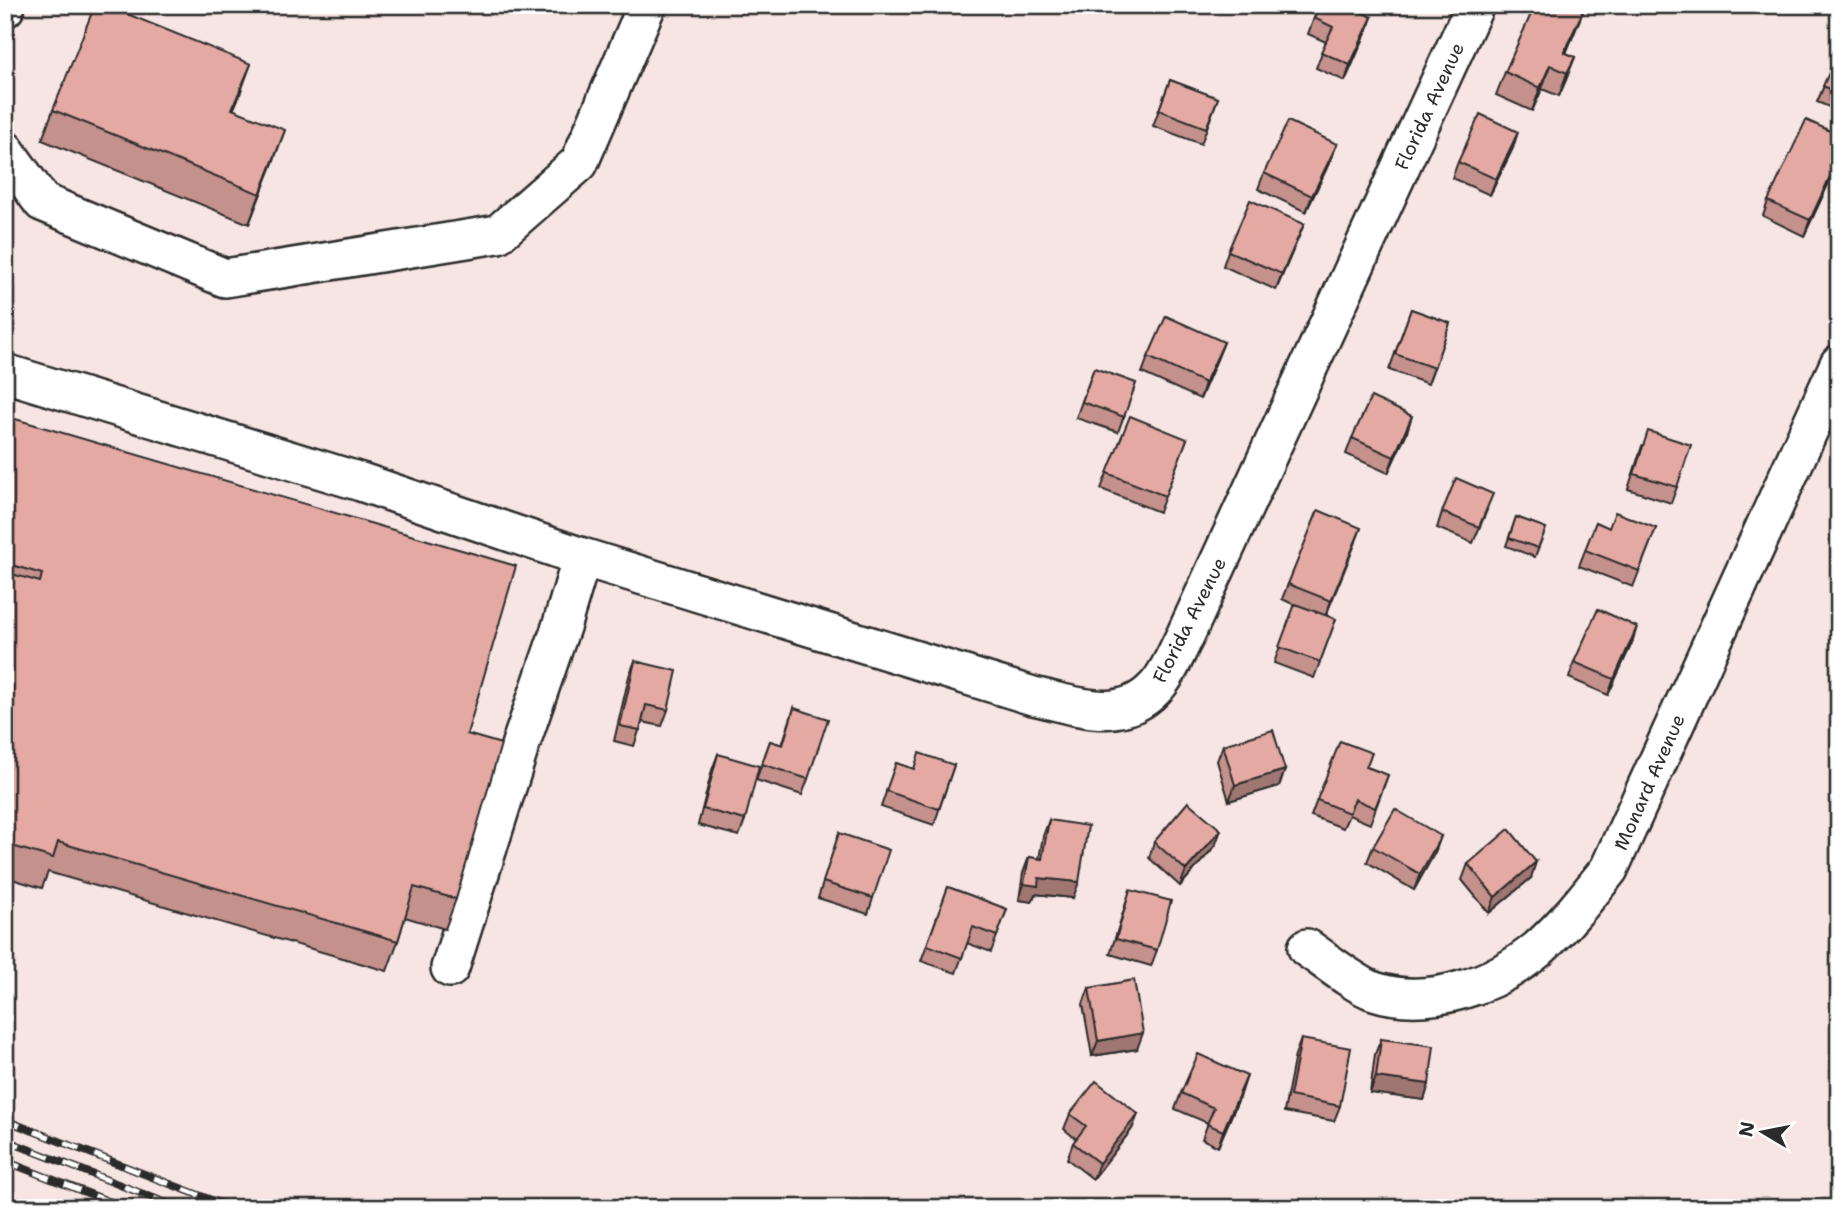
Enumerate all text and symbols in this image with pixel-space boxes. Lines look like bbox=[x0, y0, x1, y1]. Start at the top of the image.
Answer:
street label: Florida Avenue bbox=[1389, 38, 1470, 174]
street label: Florida Avenue bbox=[1147, 553, 1232, 687]
street label: Monard Avenue bbox=[1608, 710, 1691, 854]
north arrow bbox=[1728, 1098, 1798, 1168]
text: N bbox=[1733, 1120, 1760, 1139]

